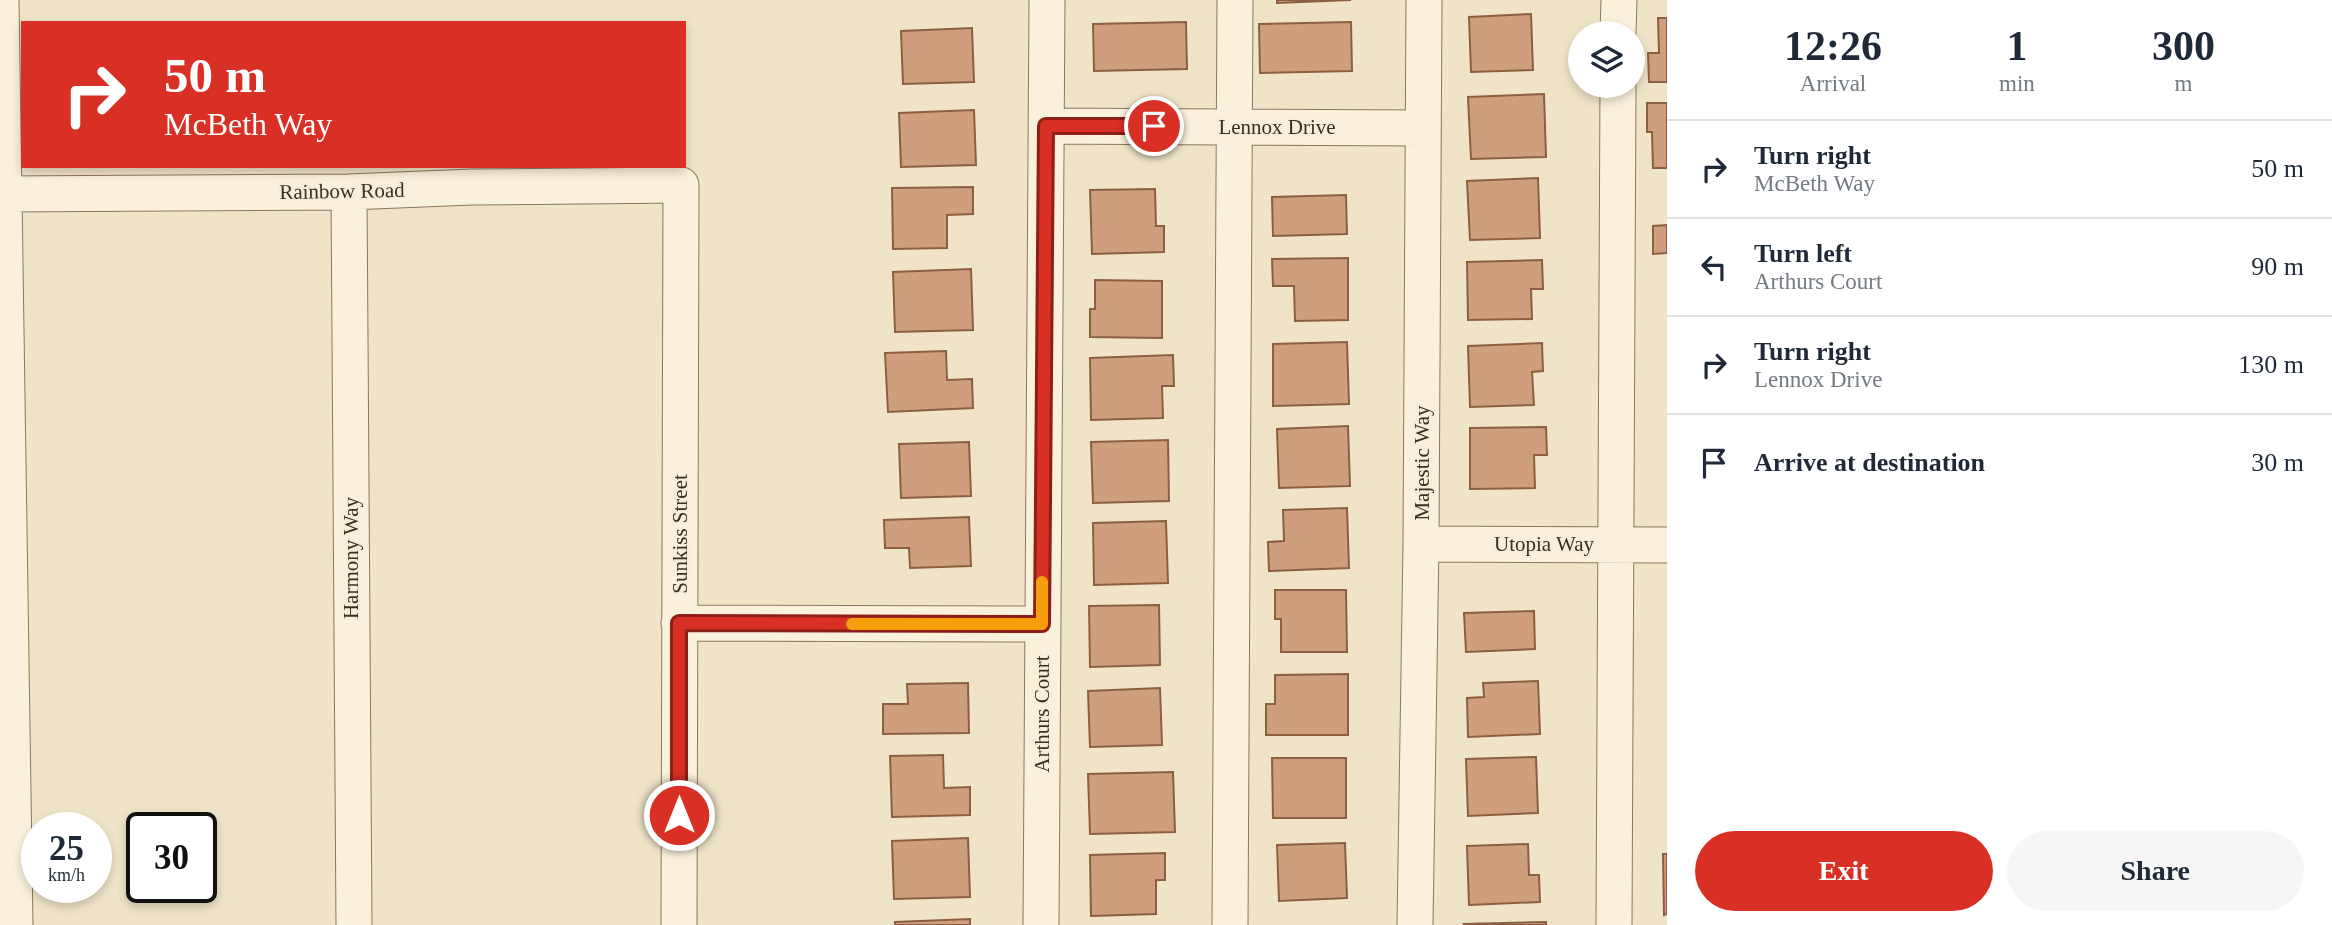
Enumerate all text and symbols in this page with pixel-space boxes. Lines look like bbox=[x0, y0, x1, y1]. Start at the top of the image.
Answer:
map controls bbox=[1568, 21, 1645, 98]
button: layers bbox=[1568, 21, 1645, 98]
text: 12:26 bbox=[1784, 23, 1882, 69]
text: 1 bbox=[2006, 23, 2027, 69]
text: 300 bbox=[2152, 23, 2215, 69]
text: 50 m bbox=[164, 48, 266, 103]
icon: right bbox=[49, 49, 140, 140]
text: Arrival bbox=[1800, 71, 1866, 96]
text: min bbox=[1999, 71, 2035, 96]
text: m bbox=[2174, 71, 2192, 96]
pin bbox=[1124, 96, 1184, 156]
text: McBeth Way bbox=[164, 106, 332, 142]
icon: arrive bbox=[1135, 107, 1173, 145]
street label: Lennox Drive bbox=[1218, 115, 1336, 139]
text: Turn right bbox=[1754, 141, 1871, 170]
icon: right bbox=[1695, 150, 1733, 188]
text: 50 m bbox=[2251, 154, 2304, 183]
text: McBeth Way bbox=[1754, 171, 1875, 196]
street label: Rainbow Road bbox=[279, 178, 405, 204]
text: Turn left bbox=[1754, 239, 1852, 268]
icon: left bbox=[1695, 248, 1733, 286]
text: 90 m bbox=[2251, 252, 2304, 281]
text: Arthurs Court bbox=[1754, 269, 1882, 294]
text: Turn right bbox=[1754, 337, 1871, 366]
icon: right bbox=[1695, 346, 1733, 384]
text: 130 m bbox=[2238, 350, 2304, 379]
text: Lennox Drive bbox=[1754, 367, 1882, 392]
street label: Majestic Way bbox=[1410, 405, 1434, 521]
icon: arrive bbox=[1695, 444, 1733, 482]
text: Arrive at destination bbox=[1754, 448, 1985, 477]
text: 30 m bbox=[2251, 448, 2304, 477]
street label: Sunkiss Street bbox=[668, 474, 692, 594]
street label: Harmony Way bbox=[339, 496, 363, 619]
street label: Utopia Way bbox=[1494, 532, 1594, 556]
street label: Arthurs Court bbox=[1030, 655, 1054, 773]
position arrow bbox=[642, 778, 716, 852]
speed limit sign: 30 bbox=[126, 812, 217, 903]
text: 25 bbox=[49, 829, 84, 868]
button: Exit bbox=[1695, 831, 1993, 911]
button: Share bbox=[2007, 831, 2304, 911]
text: km/h bbox=[48, 865, 85, 885]

